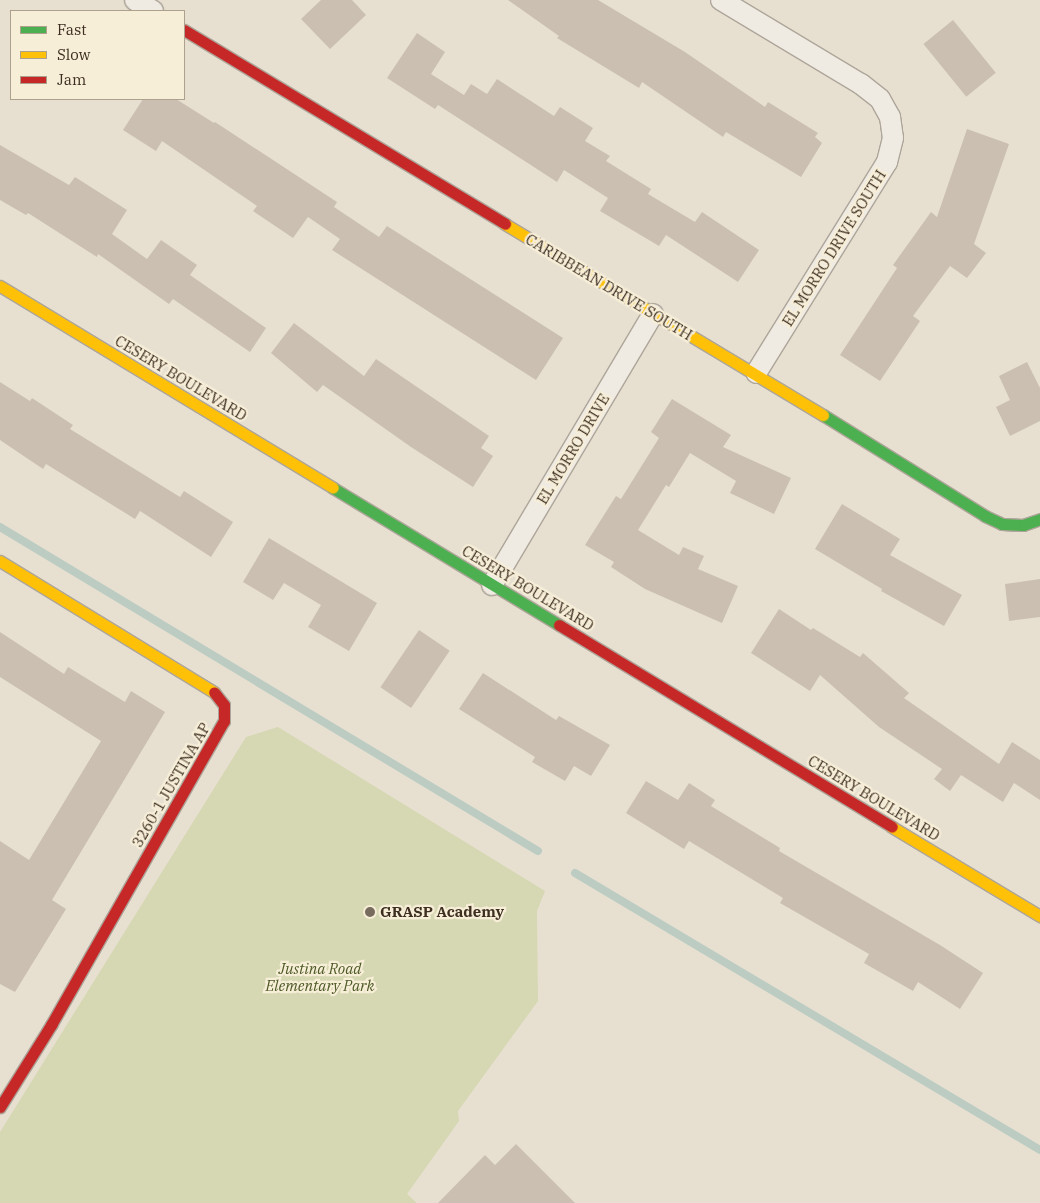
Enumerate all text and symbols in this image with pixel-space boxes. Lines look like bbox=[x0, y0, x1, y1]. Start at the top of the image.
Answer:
legend bbox=[10, 10, 185, 100]
text: Fast bbox=[57, 20, 87, 39]
text: Slow bbox=[57, 45, 90, 64]
text: Jam bbox=[57, 70, 86, 89]
street label: EL MORRO DRIVE SOUTH bbox=[778, 166, 890, 330]
street label: CARIBBEAN DRIVE SOUTH bbox=[522, 230, 696, 344]
street label: CESERY BOULEVARD bbox=[112, 331, 250, 425]
street label: EL MORRO DRIVE bbox=[533, 391, 613, 507]
street label: CESERY BOULEVARD bbox=[459, 541, 597, 635]
street label: 3260-1 JUSTINA AP bbox=[128, 720, 214, 850]
street label: CESERY BOULEVARD bbox=[805, 751, 943, 845]
place label: GRASP Academy bbox=[380, 903, 504, 921]
marker: GRASP Academy bbox=[364, 906, 376, 918]
park label: Justina Road Elementary Park bbox=[265, 959, 375, 994]

